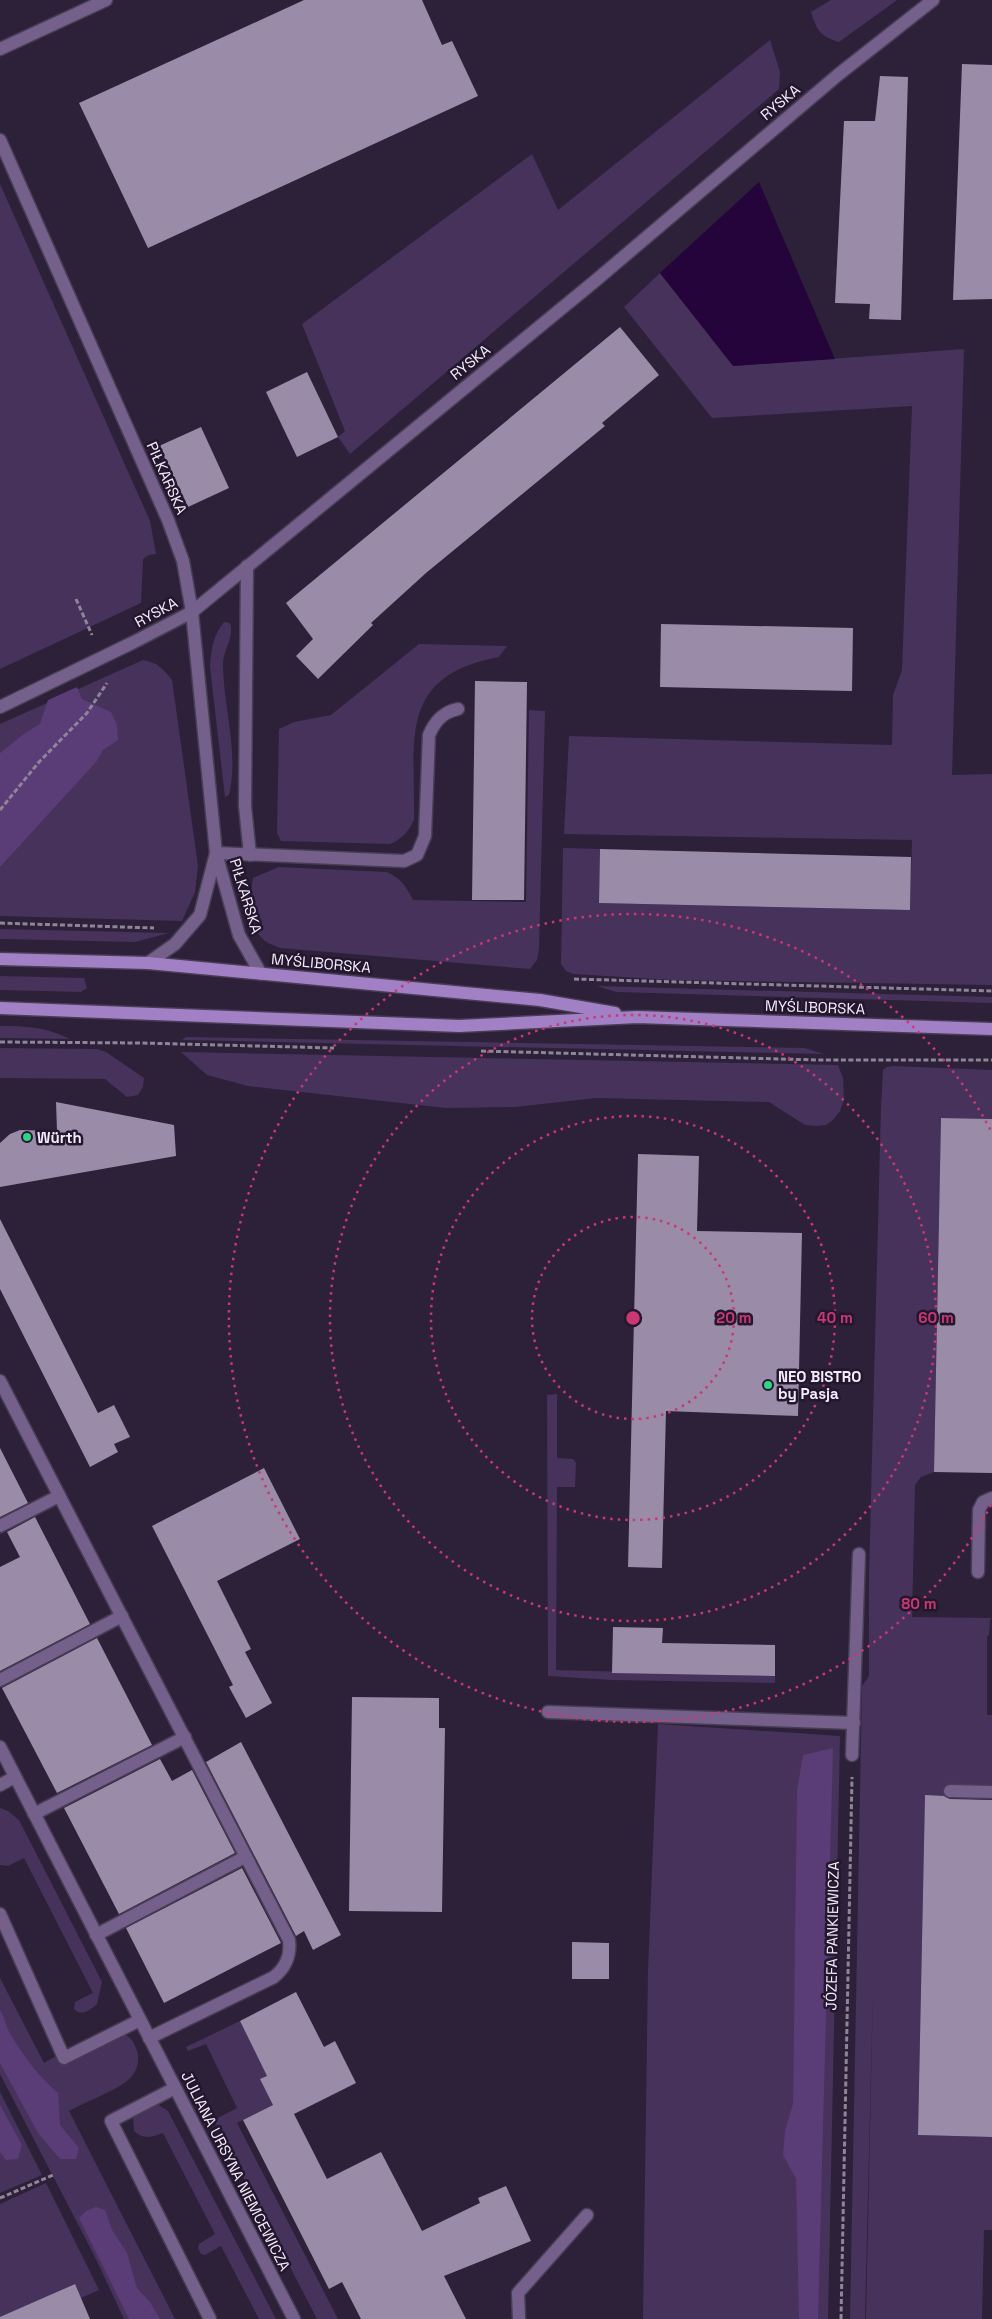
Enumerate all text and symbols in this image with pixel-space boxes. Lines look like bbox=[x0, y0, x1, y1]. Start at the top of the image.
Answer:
street label: RYSKA bbox=[756, 80, 804, 124]
street label: RYSKA bbox=[446, 340, 494, 384]
street label: PIŁKARSKA bbox=[143, 439, 192, 518]
street label: RYSKA bbox=[131, 593, 181, 631]
street label: PIŁKARSKA bbox=[226, 856, 267, 936]
street label: MYŚLIBORSKA bbox=[270, 949, 372, 977]
street label: MYŚLIBORSKA bbox=[765, 996, 866, 1018]
place label: Würth bbox=[37, 1128, 82, 1147]
marker: Würth bbox=[21, 1131, 33, 1143]
text: 20 m bbox=[716, 1308, 752, 1327]
text: 40 m bbox=[817, 1308, 853, 1327]
text: 60 m bbox=[918, 1308, 954, 1327]
centre of rings bbox=[624, 1309, 642, 1327]
place label: NEO BISTRO by Pasja bbox=[778, 1367, 861, 1403]
marker: NEO BISTRO by Pasja bbox=[762, 1379, 774, 1391]
text: 80 m bbox=[901, 1594, 937, 1613]
street label: JÓZEFA PANKIEWICZA bbox=[821, 1861, 843, 2011]
street label: JULIANA URSYNA NIEMCEWICZA bbox=[177, 2068, 295, 2274]

